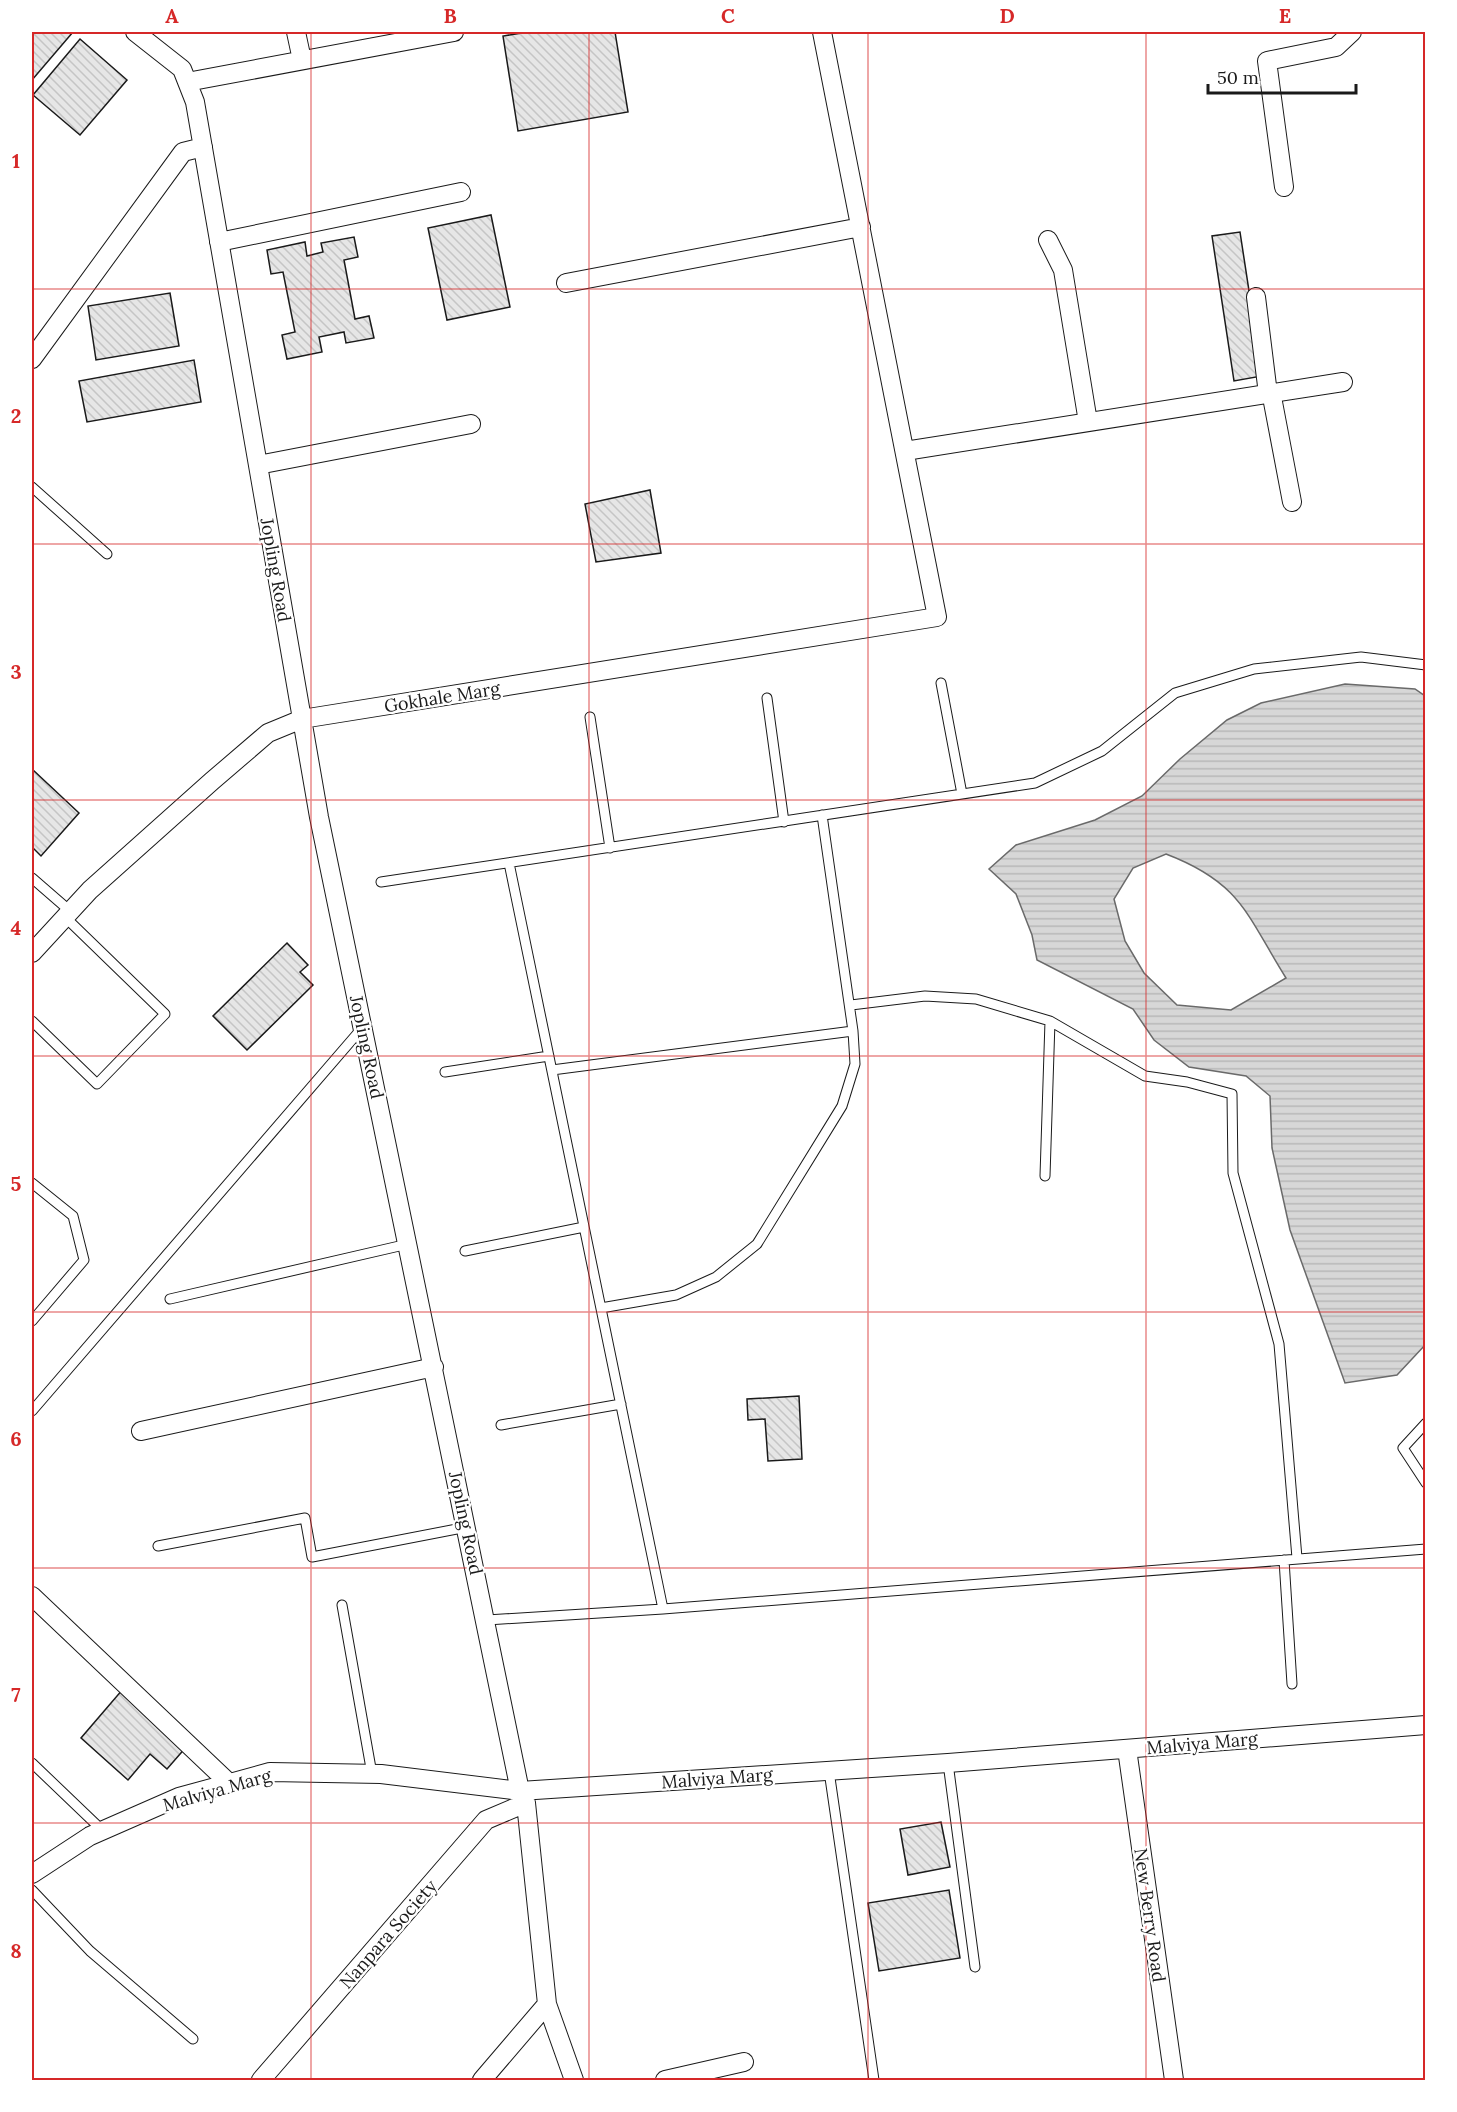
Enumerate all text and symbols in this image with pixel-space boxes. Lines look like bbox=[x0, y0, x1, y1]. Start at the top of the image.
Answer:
text: A bbox=[165, 3, 179, 28]
text: B bbox=[443, 3, 457, 28]
text: C bbox=[721, 3, 735, 28]
text: D bbox=[999, 3, 1015, 28]
text: E bbox=[1279, 3, 1291, 28]
scale bar bbox=[1208, 57, 1356, 95]
text: 50 m bbox=[1217, 66, 1259, 89]
text: 1 bbox=[12, 148, 20, 173]
text: 2 bbox=[11, 403, 21, 428]
street label: Jopling Road bbox=[255, 515, 297, 624]
text: 3 bbox=[10, 659, 22, 684]
street label: Gokhale Marg bbox=[383, 676, 503, 717]
text: 4 bbox=[11, 915, 22, 940]
street label: Jopling Road bbox=[345, 992, 389, 1101]
text: 5 bbox=[11, 1171, 22, 1196]
text: 6 bbox=[10, 1426, 22, 1451]
street label: Jopling Road bbox=[444, 1468, 488, 1577]
text: 7 bbox=[11, 1682, 21, 1707]
street label: Malviya Marg bbox=[1145, 1727, 1260, 1759]
street label: Malviya Marg bbox=[160, 1763, 275, 1816]
street label: Malviya Marg bbox=[660, 1763, 775, 1793]
street label: New Berry Road bbox=[1129, 1846, 1171, 1984]
street label: Nanpara Society bbox=[334, 1874, 442, 1993]
text: 8 bbox=[10, 1938, 22, 1963]

